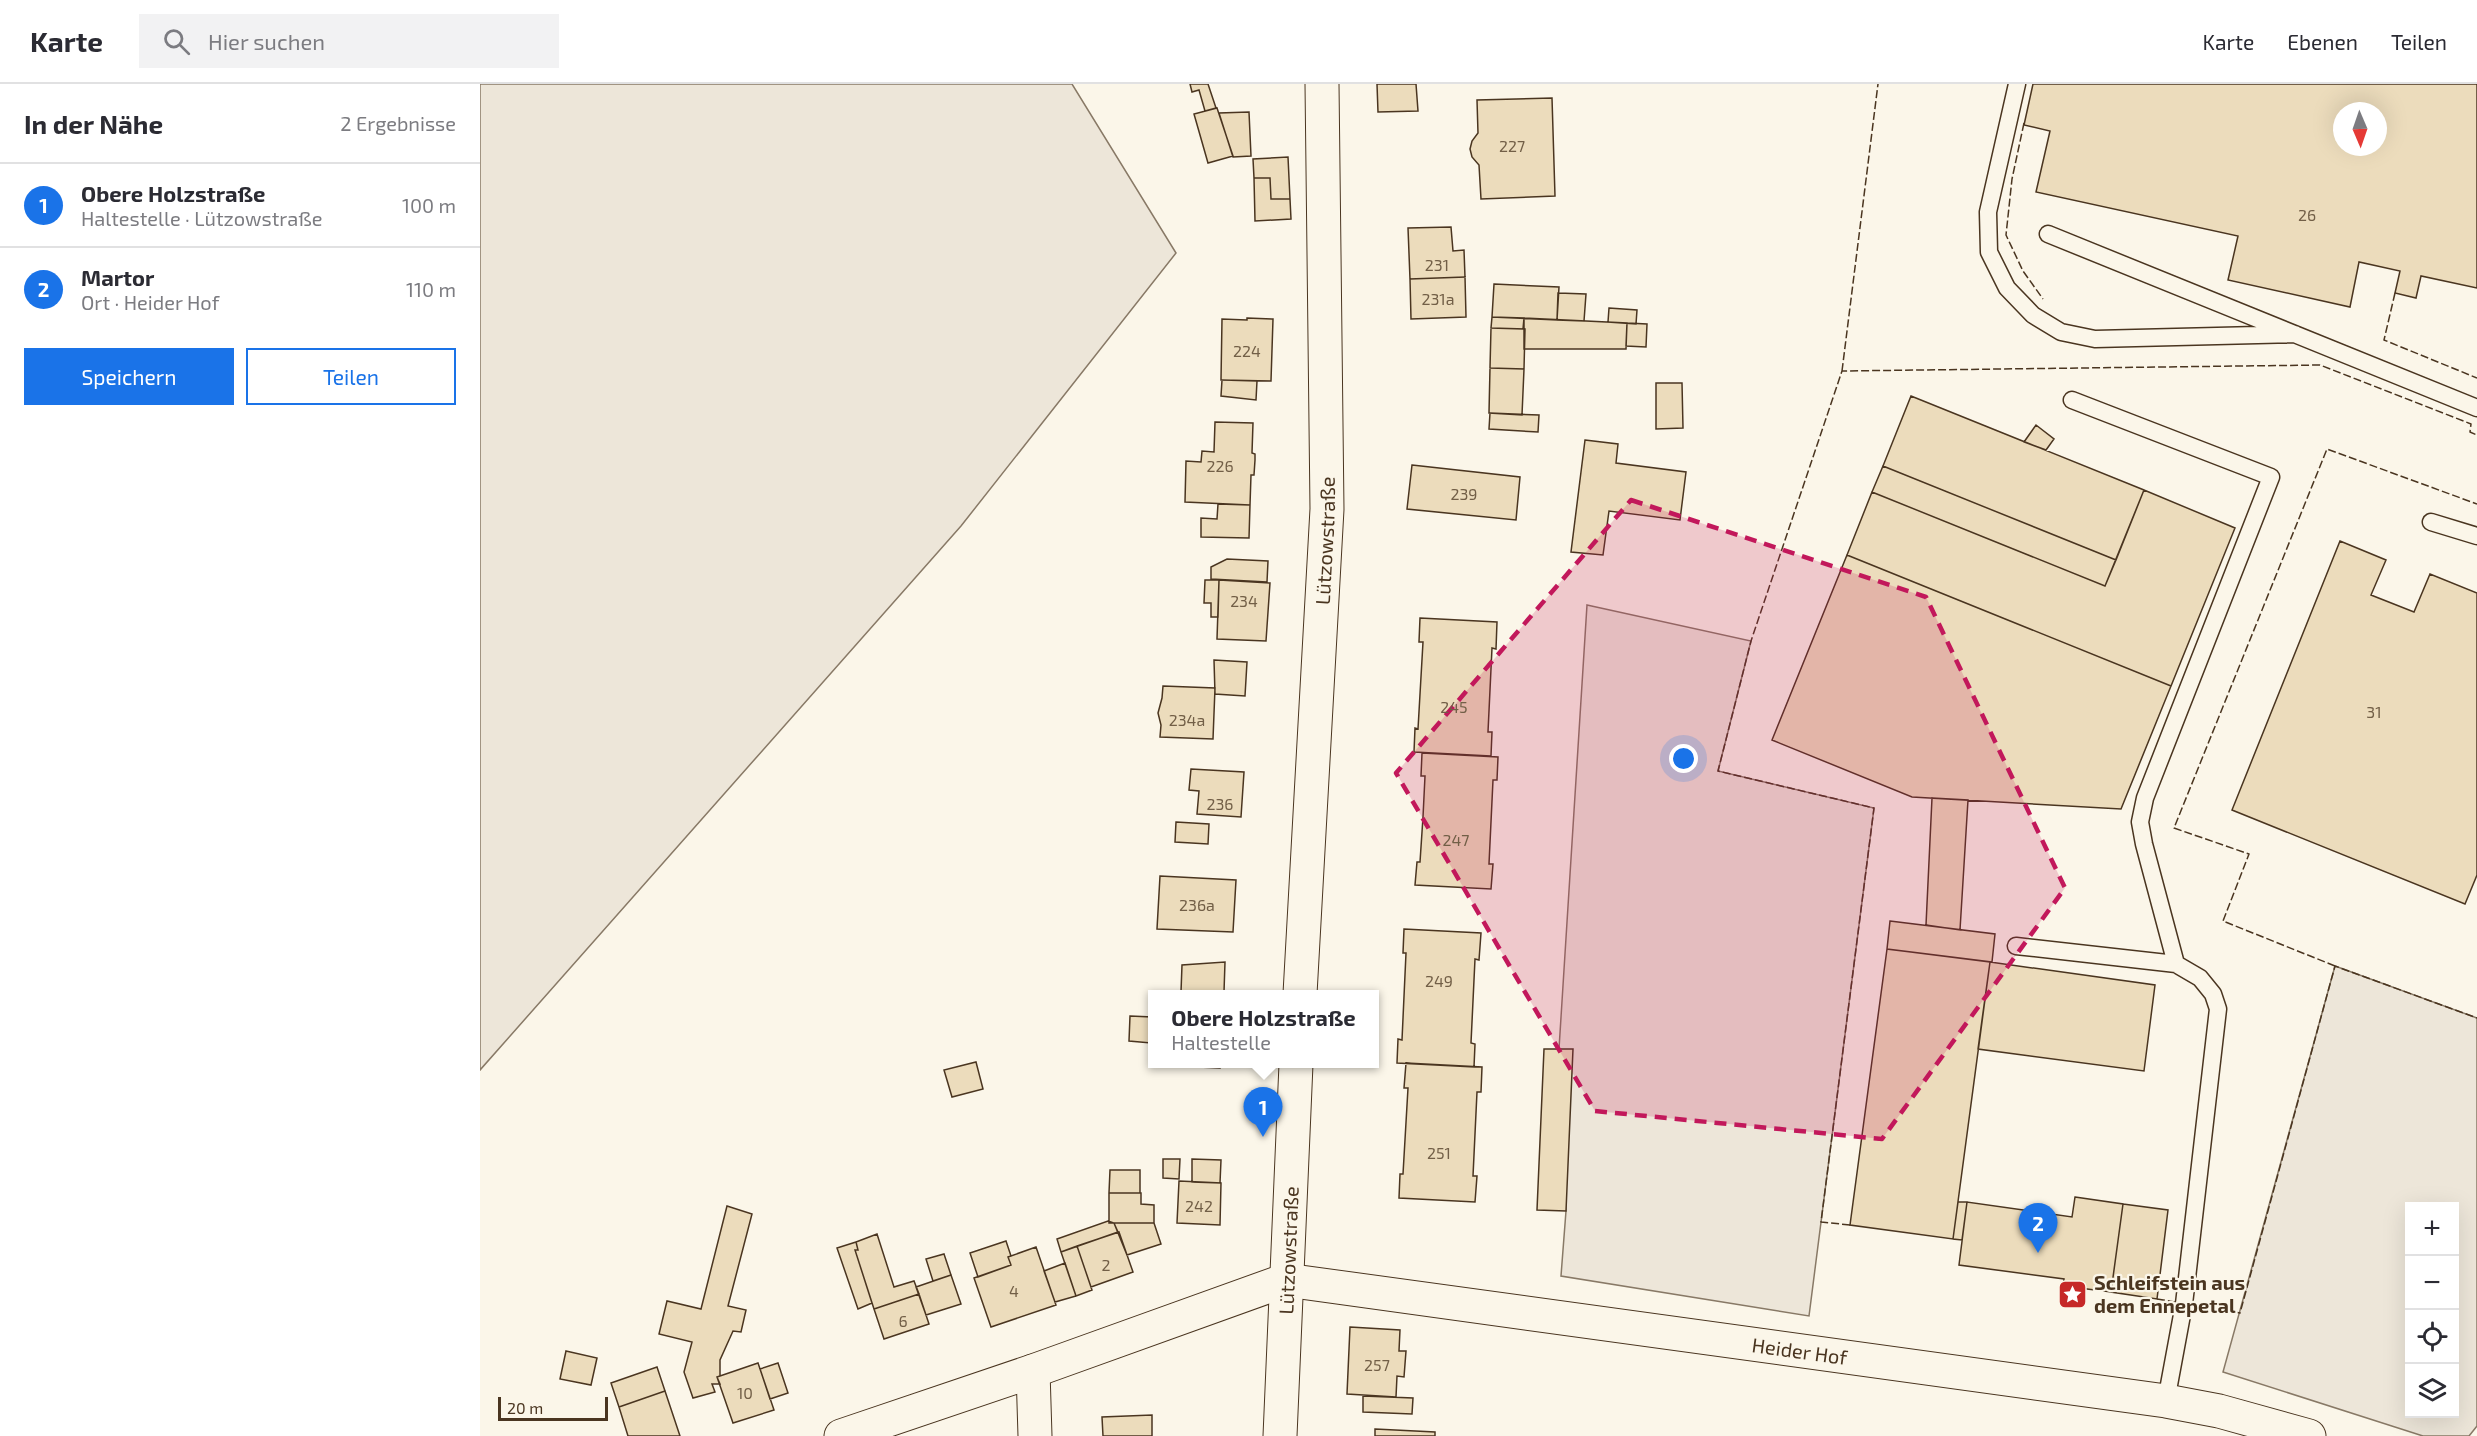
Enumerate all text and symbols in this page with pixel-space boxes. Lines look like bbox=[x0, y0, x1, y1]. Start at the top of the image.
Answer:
search box bbox=[139, 14, 559, 68]
text: Karte bbox=[30, 24, 103, 58]
icon: search bbox=[160, 25, 193, 58]
text: Hier suchen bbox=[208, 28, 325, 54]
text: Karte bbox=[2203, 29, 2254, 54]
text: Ebenen bbox=[2287, 29, 2358, 54]
text: Teilen bbox=[2391, 29, 2447, 54]
north arrow bbox=[2333, 102, 2387, 156]
text: In der Nähe bbox=[24, 108, 163, 139]
text: 2 Ergebnisse bbox=[340, 111, 456, 135]
house number: 227 bbox=[1499, 136, 1525, 155]
text: Obere Holzstraße bbox=[81, 180, 265, 206]
text: 1 bbox=[39, 193, 48, 217]
text: 100 m bbox=[402, 193, 456, 217]
house number: 26 bbox=[2298, 205, 2316, 224]
text: Haltestelle · Lützowstraße bbox=[81, 206, 323, 230]
house number: 231 bbox=[1425, 255, 1449, 274]
text: Martor bbox=[81, 264, 154, 290]
text: 2 bbox=[38, 277, 49, 301]
text: 110 m bbox=[406, 277, 456, 301]
house number: 231a bbox=[1421, 289, 1455, 308]
text: Ort · Heider Hof bbox=[81, 290, 219, 314]
house number: 224 bbox=[1233, 341, 1261, 360]
button: Speichern bbox=[24, 348, 234, 405]
button: Teilen bbox=[246, 348, 456, 405]
house number: 226 bbox=[1206, 456, 1234, 475]
street label: Lützowstraße bbox=[1310, 476, 1339, 605]
house number: 239 bbox=[1450, 484, 1478, 503]
house number: 234 bbox=[1230, 591, 1258, 610]
house number: 245 bbox=[1440, 697, 1468, 716]
house number: 31 bbox=[2366, 702, 2382, 721]
house number: 234a bbox=[1169, 710, 1205, 729]
your location bbox=[1669, 744, 1698, 773]
house number: 236 bbox=[1206, 794, 1234, 813]
house number: 247 bbox=[1442, 830, 1470, 849]
house number: 236a bbox=[1179, 895, 1215, 914]
house number: 249 bbox=[1425, 971, 1453, 990]
popup bbox=[1148, 990, 1379, 1068]
text: Obere Holzstraße bbox=[1171, 1004, 1356, 1030]
text: Haltestelle bbox=[1171, 1030, 1271, 1054]
pin: 1 bbox=[1244, 1088, 1282, 1137]
house number: 251 bbox=[1427, 1143, 1451, 1162]
street label: Lützowstraße bbox=[1273, 1186, 1303, 1315]
house number: 242 bbox=[1185, 1196, 1213, 1215]
map controls bbox=[2405, 1202, 2459, 1418]
button: + bbox=[2405, 1202, 2459, 1256]
pin: 2 bbox=[2018, 1204, 2058, 1253]
house number: 2 bbox=[1102, 1255, 1111, 1274]
button: − bbox=[2405, 1256, 2459, 1310]
place label: Schleifstein aus dem Ennepetal bbox=[2094, 1270, 2245, 1317]
place icon: Schleifstein aus dem Ennepetal bbox=[2057, 1278, 2089, 1310]
house number: 4 bbox=[1009, 1281, 1019, 1300]
button: locate bbox=[2405, 1310, 2459, 1364]
house number: 6 bbox=[898, 1311, 908, 1330]
street label: Heider Hof bbox=[1751, 1332, 1849, 1369]
house number: 257 bbox=[1364, 1355, 1390, 1374]
button: layers bbox=[2405, 1364, 2459, 1418]
house number: 10 bbox=[737, 1383, 753, 1402]
scale bar bbox=[498, 1394, 608, 1422]
text: 20 m bbox=[507, 1398, 543, 1417]

